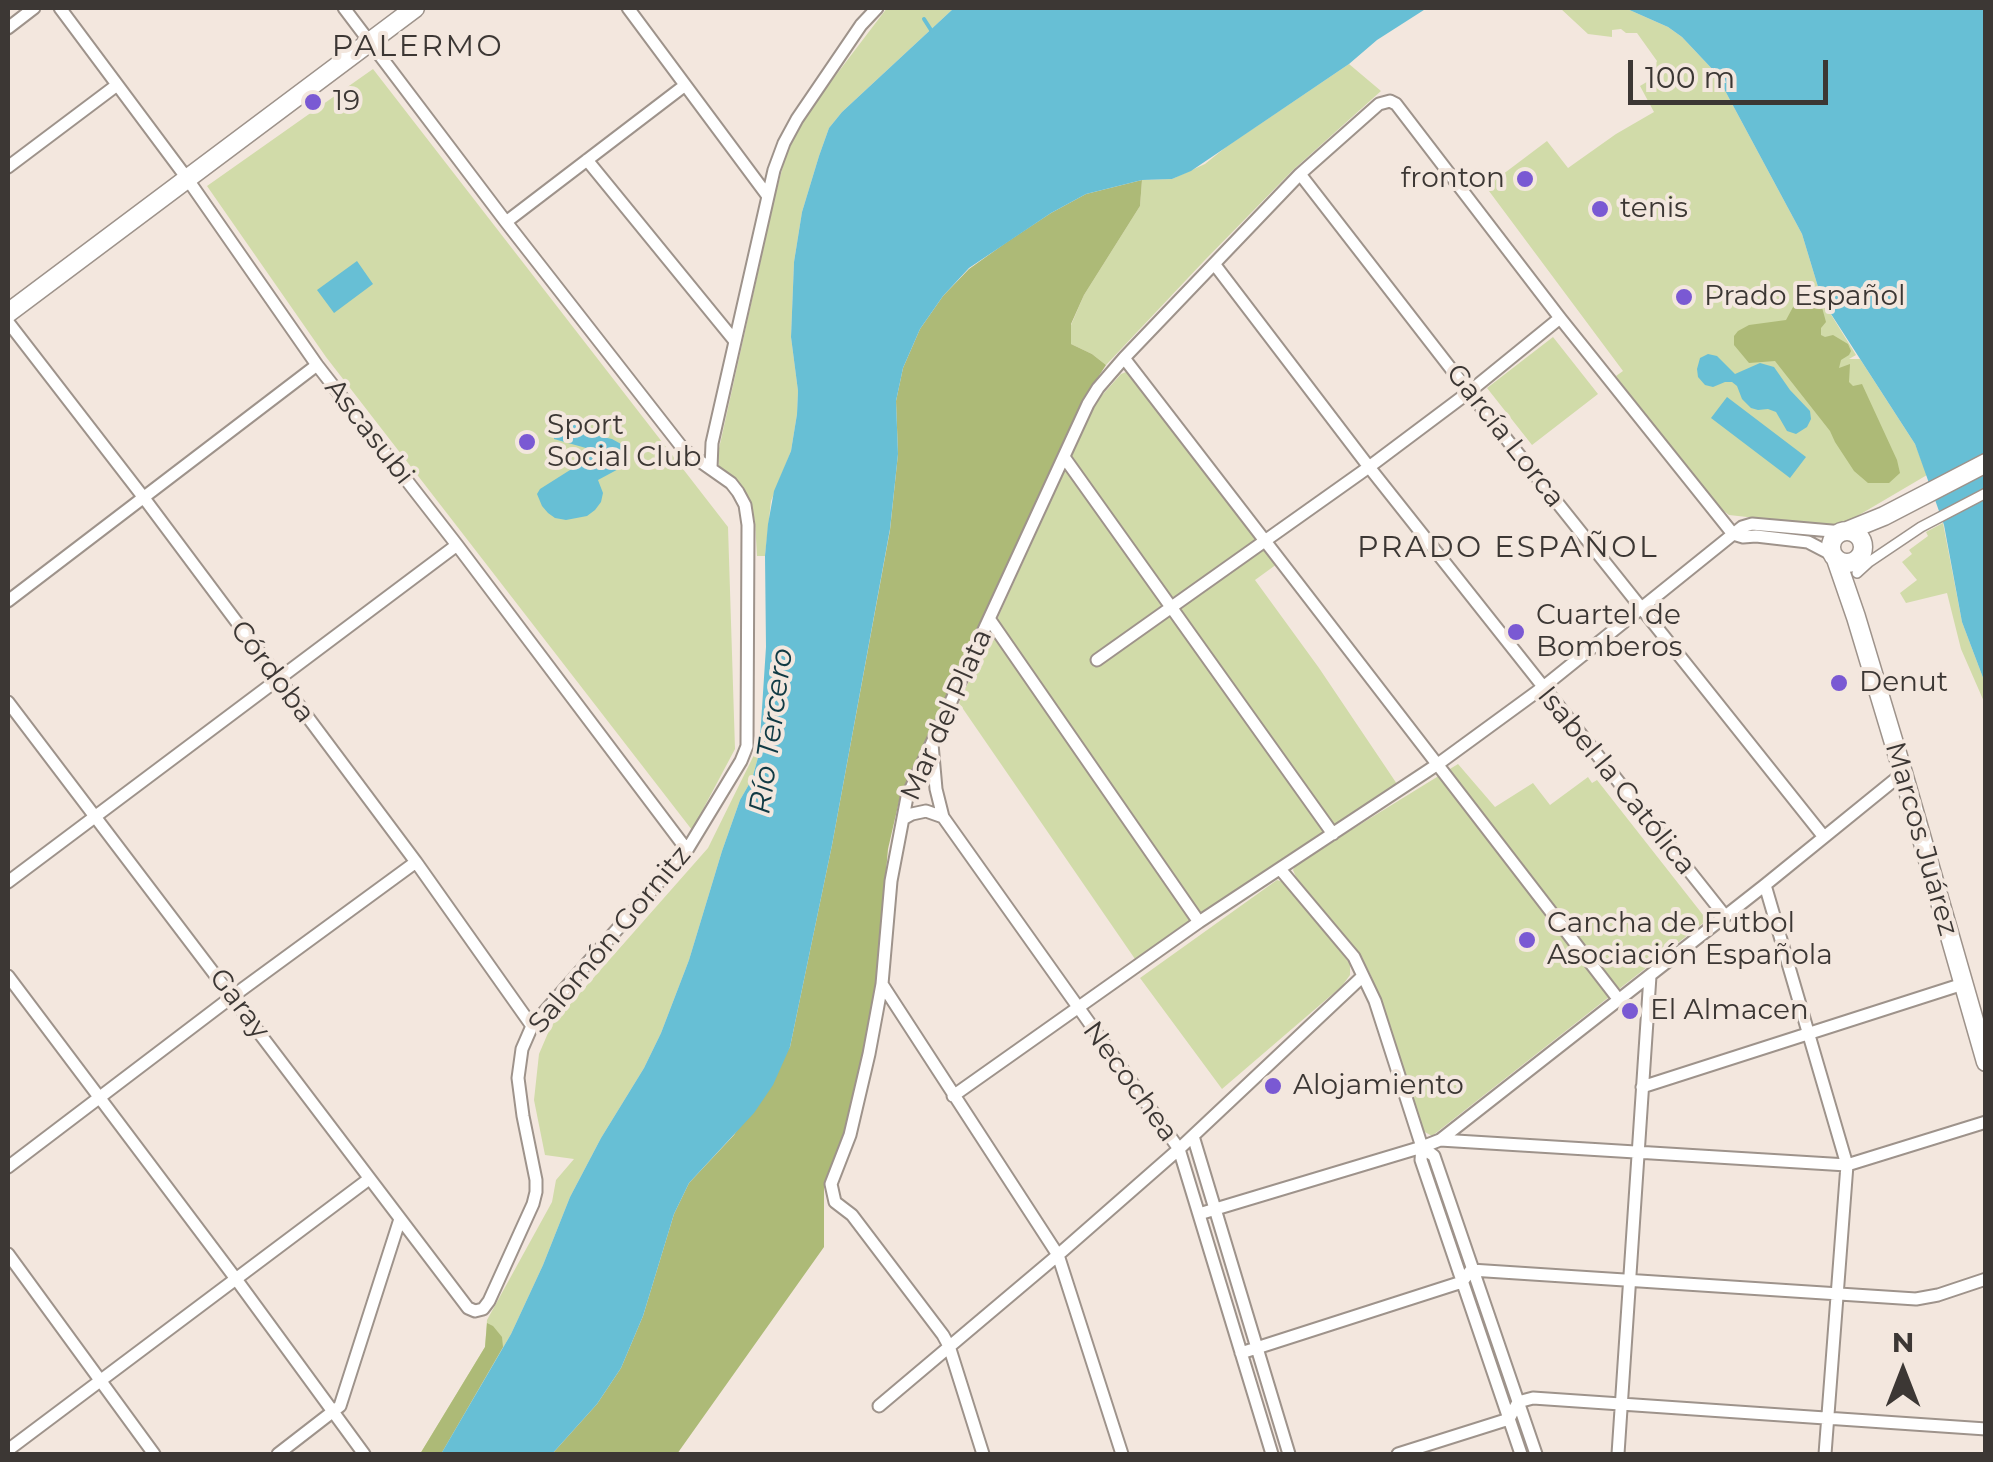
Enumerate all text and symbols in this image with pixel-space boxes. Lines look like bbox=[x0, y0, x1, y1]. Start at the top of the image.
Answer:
district label: PALERMO bbox=[332, 29, 504, 65]
scale bar bbox=[1633, 40, 1833, 102]
text: 100 m bbox=[1645, 59, 1735, 96]
place label: 19 bbox=[333, 85, 360, 119]
marker: 19 bbox=[302, 91, 324, 113]
place label: fronton bbox=[1401, 162, 1505, 196]
marker: fronton bbox=[1514, 168, 1536, 190]
place label: tenis bbox=[1620, 192, 1688, 226]
marker: tenis bbox=[1589, 198, 1611, 220]
place label: Prado Español bbox=[1704, 280, 1906, 314]
marker: Prado Español bbox=[1673, 286, 1695, 308]
street label: García Lorca bbox=[1439, 358, 1571, 514]
street label: Ascasubi bbox=[317, 372, 421, 492]
place label: Sport Social Club bbox=[547, 409, 701, 475]
marker: Sport Social Club bbox=[516, 431, 538, 453]
district label: PRADO ESPAÑOL bbox=[1357, 530, 1659, 566]
place label: Cuartel de Bomberos bbox=[1536, 599, 1682, 665]
street label: Córdoba bbox=[223, 614, 321, 730]
marker: Cuartel de Bomberos bbox=[1505, 621, 1527, 643]
street label: Mar del Plata bbox=[894, 624, 1000, 806]
water label: Río Tercero bbox=[743, 646, 801, 816]
place label: Denut bbox=[1859, 666, 1948, 700]
marker: Denut bbox=[1828, 672, 1850, 694]
street label: Isabel la Católica bbox=[1530, 680, 1702, 882]
street label: Marcos Juárez bbox=[1877, 738, 1965, 940]
street label: Salomón Gornitz bbox=[522, 839, 698, 1041]
place label: Cancha de Futbol Asociación Española bbox=[1547, 907, 1833, 973]
marker: Cancha de Futbol Asociación Española bbox=[1516, 929, 1538, 951]
street label: Garay bbox=[202, 962, 276, 1046]
place label: El Almacen bbox=[1650, 994, 1809, 1028]
marker: El Almacen bbox=[1619, 1000, 1641, 1022]
street label: Necochea bbox=[1075, 1015, 1185, 1149]
place label: Alojamiento bbox=[1293, 1069, 1464, 1103]
marker: Alojamiento bbox=[1262, 1075, 1284, 1097]
north arrow bbox=[1853, 1322, 1953, 1422]
text: N bbox=[1892, 1325, 1914, 1359]

